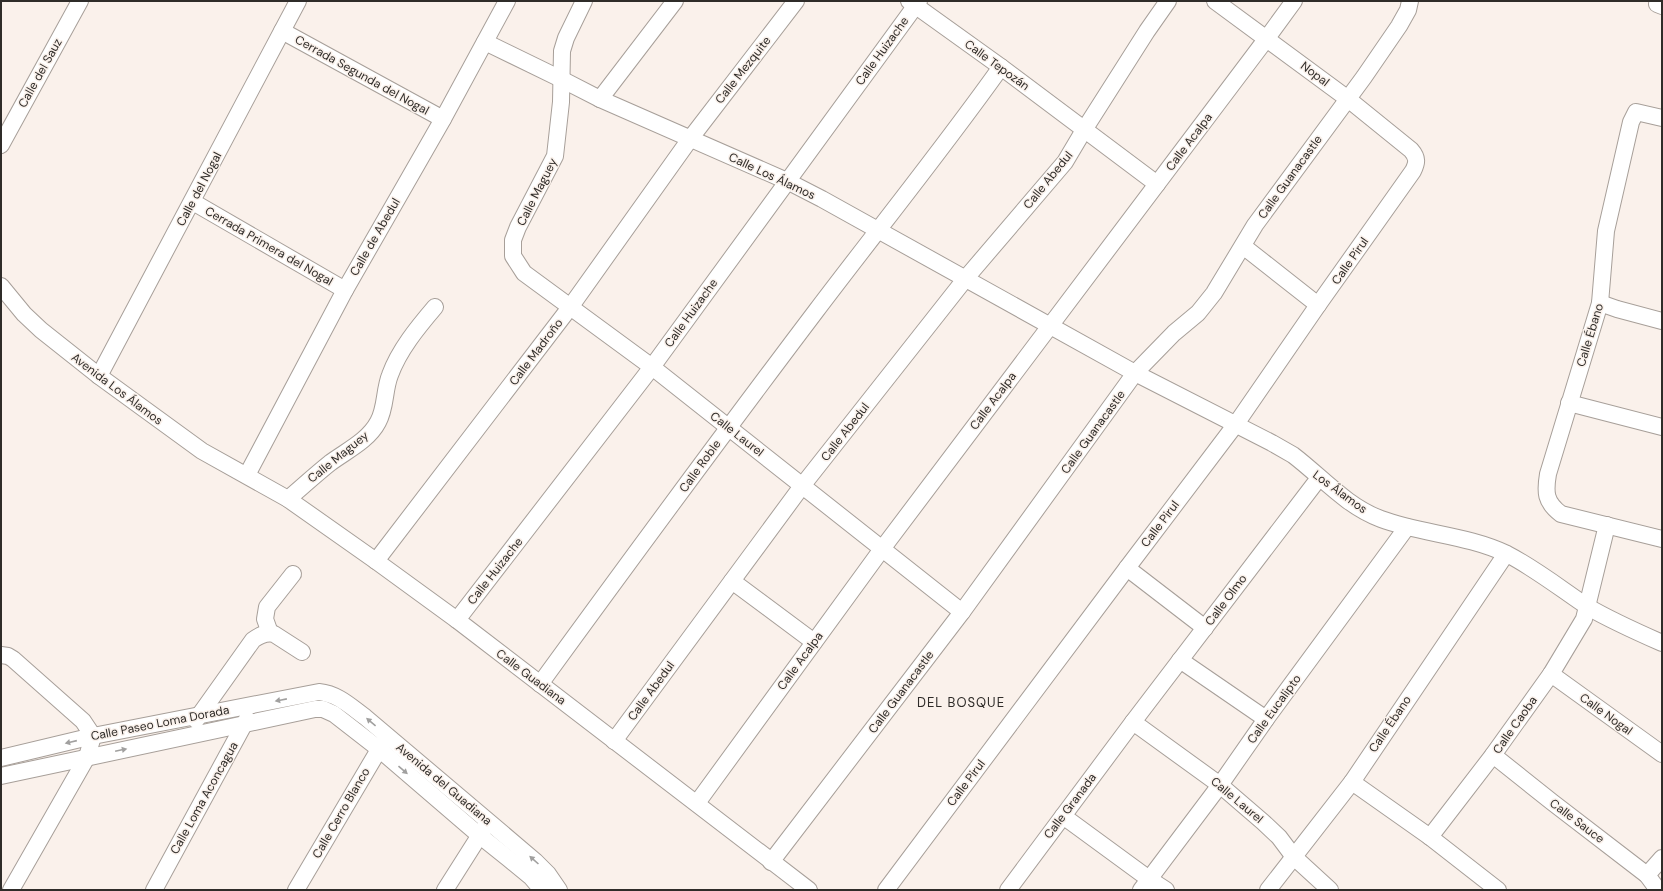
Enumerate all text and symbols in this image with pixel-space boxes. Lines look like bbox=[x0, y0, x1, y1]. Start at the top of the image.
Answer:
street label: Calle Huizache bbox=[852, 13, 912, 88]
street label: Cerrada Segunda del Nogal bbox=[292, 31, 432, 119]
street label: Calle Mezquite bbox=[712, 33, 775, 107]
street label: Calle del Sauz bbox=[14, 36, 66, 110]
street label: Calle Tepozán bbox=[961, 36, 1033, 94]
street label: Nopal bbox=[1297, 58, 1333, 90]
street label: Calle Acalpa bbox=[1162, 110, 1216, 174]
street label: Calle Guanacastle bbox=[1254, 132, 1326, 222]
street label: Calle Abedul bbox=[1020, 148, 1076, 212]
street label: Calle del Nogal bbox=[173, 149, 225, 229]
street label: Calle Los Álamos bbox=[726, 149, 818, 203]
street label: Calle Maguey bbox=[513, 155, 561, 229]
street label: Calle de Abedul bbox=[346, 195, 404, 279]
street label: Cerrada Primera del Nogal bbox=[202, 203, 336, 289]
street label: Calle Pirul bbox=[1328, 234, 1372, 288]
street label: Calle Huizache bbox=[661, 275, 721, 350]
street label: Calle Ébano bbox=[1573, 301, 1607, 369]
street label: Calle Madroño bbox=[506, 315, 566, 389]
street label: Avenida Los Álamos bbox=[68, 349, 166, 429]
street label: Calle Acalpa bbox=[966, 369, 1020, 433]
street label: Calle Guanacastle bbox=[1057, 387, 1129, 477]
street label: Calle Abedul bbox=[817, 400, 873, 464]
street label: Calle Laurel bbox=[707, 408, 767, 460]
street label: Calle Maguey bbox=[304, 427, 372, 486]
street label: Calle Roble bbox=[675, 436, 725, 496]
street label: Los Álamos bbox=[1310, 467, 1370, 517]
street label: Calle Pirul bbox=[1137, 497, 1183, 551]
street label: Calle Huizache bbox=[464, 534, 526, 608]
street label: Calle Olmo bbox=[1201, 571, 1251, 629]
street label: Calle Acalpa bbox=[773, 629, 827, 693]
street label: Calle Guadiana bbox=[493, 646, 569, 708]
street label: Calle Guanacastle bbox=[865, 647, 938, 737]
street label: Calle Abedul bbox=[624, 658, 678, 724]
street label: Calle Eucalipto bbox=[1243, 671, 1305, 747]
street label: Calle Nogal bbox=[1576, 689, 1636, 739]
street label: Calle Ébano bbox=[1365, 692, 1415, 756]
street label: Calle Caoba bbox=[1489, 693, 1541, 757]
district label: DEL BOSQUE bbox=[917, 694, 1005, 711]
one-way arrow bbox=[274, 697, 287, 703]
street label: Calle Paseo Loma Dorada bbox=[89, 702, 231, 744]
one-way arrow bbox=[365, 718, 376, 727]
one-way arrow bbox=[65, 739, 77, 745]
street label: Calle Loma Aconcagua bbox=[166, 739, 242, 857]
street label: Avenida del Guadiana bbox=[393, 739, 495, 829]
one-way arrow bbox=[115, 746, 127, 752]
street label: Calle Pirul bbox=[943, 756, 989, 810]
street label: Calle Cerro Blanco bbox=[309, 765, 373, 861]
one-way arrow bbox=[398, 765, 409, 774]
street label: Calle Granada bbox=[1040, 770, 1100, 842]
street label: Calle Laurel bbox=[1207, 773, 1267, 827]
street label: Calle Sauce bbox=[1546, 795, 1608, 847]
one-way arrow bbox=[529, 856, 539, 865]

